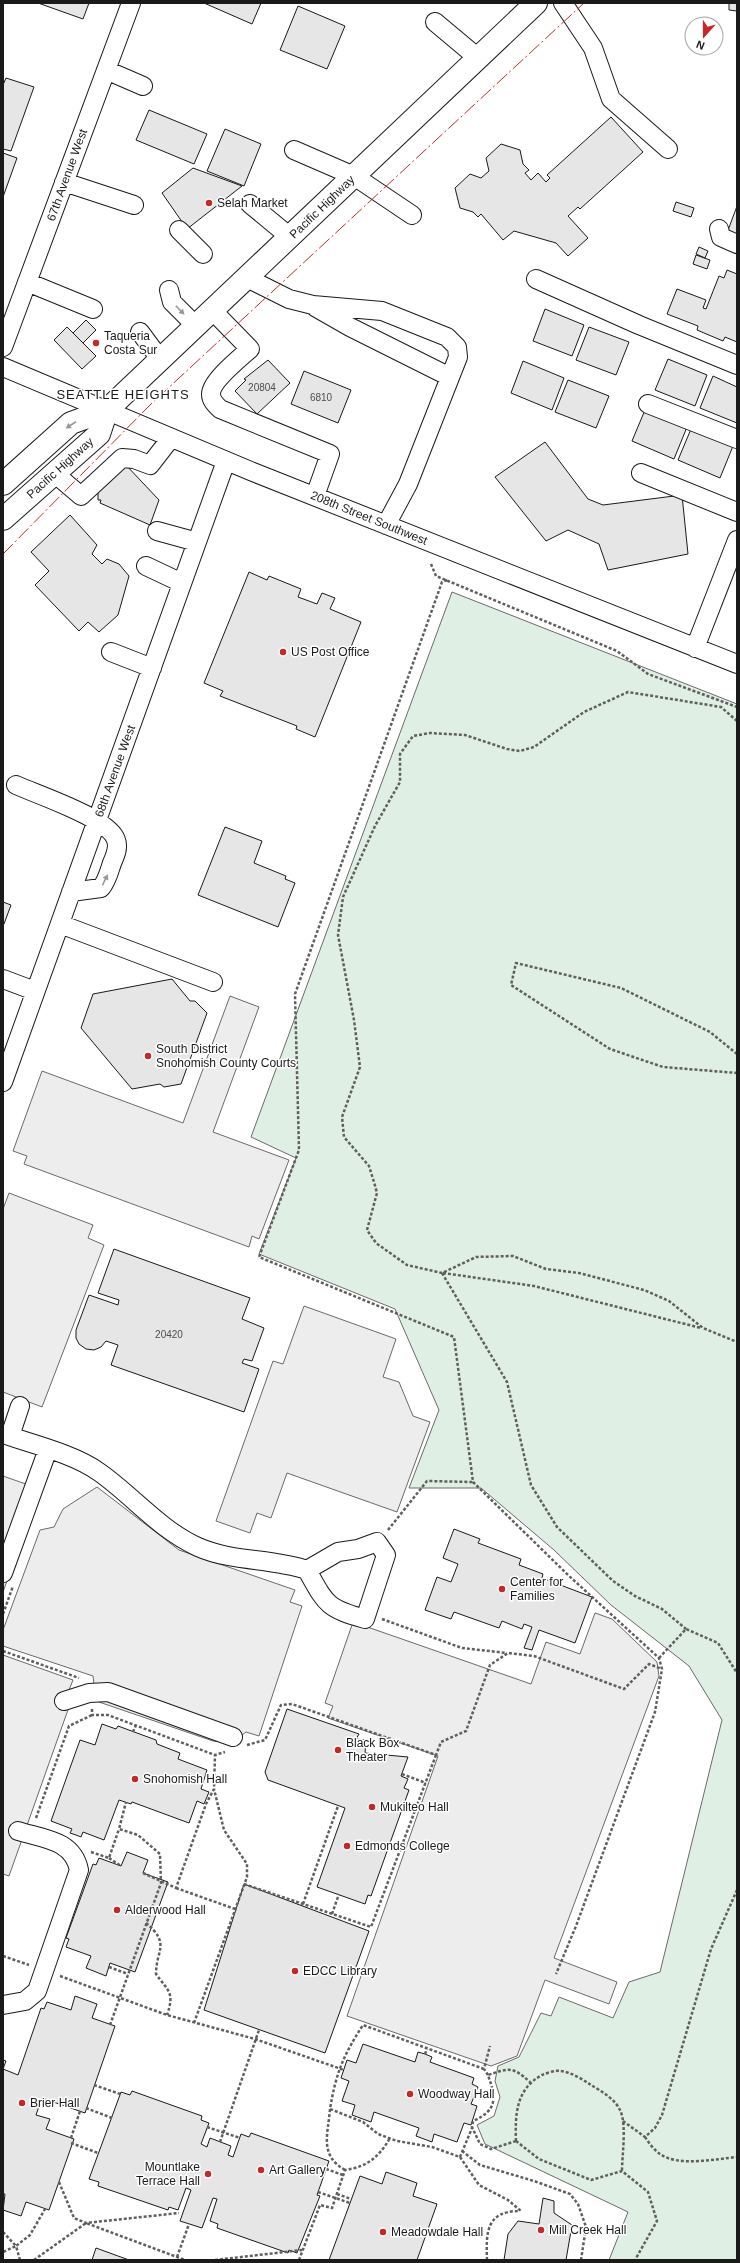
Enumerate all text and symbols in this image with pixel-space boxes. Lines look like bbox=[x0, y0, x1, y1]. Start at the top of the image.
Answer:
north arrow bbox=[684, 16, 724, 56]
text: N bbox=[695, 38, 706, 52]
street label: 67th Avenue West bbox=[44, 126, 90, 223]
street label: Pacific Highway bbox=[287, 173, 357, 241]
place label: Selah Market bbox=[217, 196, 288, 210]
marker: Selah Market bbox=[204, 198, 214, 208]
one-way arrow bbox=[175, 305, 184, 315]
place label: Taqueria Costa Sur bbox=[104, 329, 157, 357]
marker: Taqueria Costa Sur bbox=[91, 338, 101, 348]
house number: 20804 bbox=[248, 382, 276, 393]
district label: SEATTLE HEIGHTS bbox=[56, 387, 190, 402]
house number: 6810 bbox=[310, 392, 333, 403]
one-way arrow bbox=[65, 421, 77, 428]
street label: Pacific Highway bbox=[24, 434, 96, 502]
street label: 208th Street Southwest bbox=[309, 488, 430, 548]
place label: US Post Office bbox=[291, 645, 370, 659]
marker: US Post Office bbox=[278, 647, 288, 657]
street label: 68th Avenue West bbox=[92, 722, 138, 819]
one-way arrow bbox=[102, 875, 108, 886]
place label: South District Snohomish County Courts bbox=[156, 1042, 296, 1070]
marker: South District Snohomish County Courts bbox=[143, 1051, 153, 1061]
house number: 20420 bbox=[155, 1329, 183, 1340]
place label: Center for Families bbox=[510, 1575, 563, 1603]
marker: Center for Families bbox=[497, 1584, 507, 1594]
place label: Black Box Theater bbox=[346, 1736, 399, 1764]
marker: Black Box Theater bbox=[333, 1745, 343, 1755]
place label: Snohomish Hall bbox=[143, 1772, 227, 1786]
marker: Snohomish Hall bbox=[130, 1774, 140, 1784]
place label: Mukilteo Hall bbox=[380, 1800, 449, 1814]
marker: Mukilteo Hall bbox=[367, 1802, 377, 1812]
place label: Edmonds College bbox=[355, 1839, 450, 1853]
marker: Edmonds College bbox=[342, 1841, 352, 1851]
place label: Alderwood Hall bbox=[125, 1903, 206, 1917]
marker: Alderwood Hall bbox=[112, 1905, 122, 1915]
place label: EDCC Library bbox=[303, 1964, 377, 1978]
marker: EDCC Library bbox=[290, 1966, 300, 1976]
place label: Woodway Hall bbox=[418, 2087, 494, 2101]
marker: Woodway Hall bbox=[405, 2089, 415, 2099]
place label: Brier Hall bbox=[30, 2096, 79, 2110]
marker: Brier Hall bbox=[17, 2098, 27, 2108]
place label: Mountlake Terrace Hall bbox=[136, 2160, 200, 2188]
place label: Art Gallery bbox=[269, 2163, 326, 2177]
marker: Art Gallery bbox=[256, 2165, 266, 2175]
marker: Mountlake Terrace Hall bbox=[203, 2169, 213, 2179]
place label: Mill Creek Hall bbox=[549, 2223, 626, 2237]
place label: Meadowdale Hall bbox=[391, 2225, 483, 2239]
marker: Mill Creek Hall bbox=[536, 2225, 546, 2235]
marker: Meadowdale Hall bbox=[378, 2227, 388, 2237]

